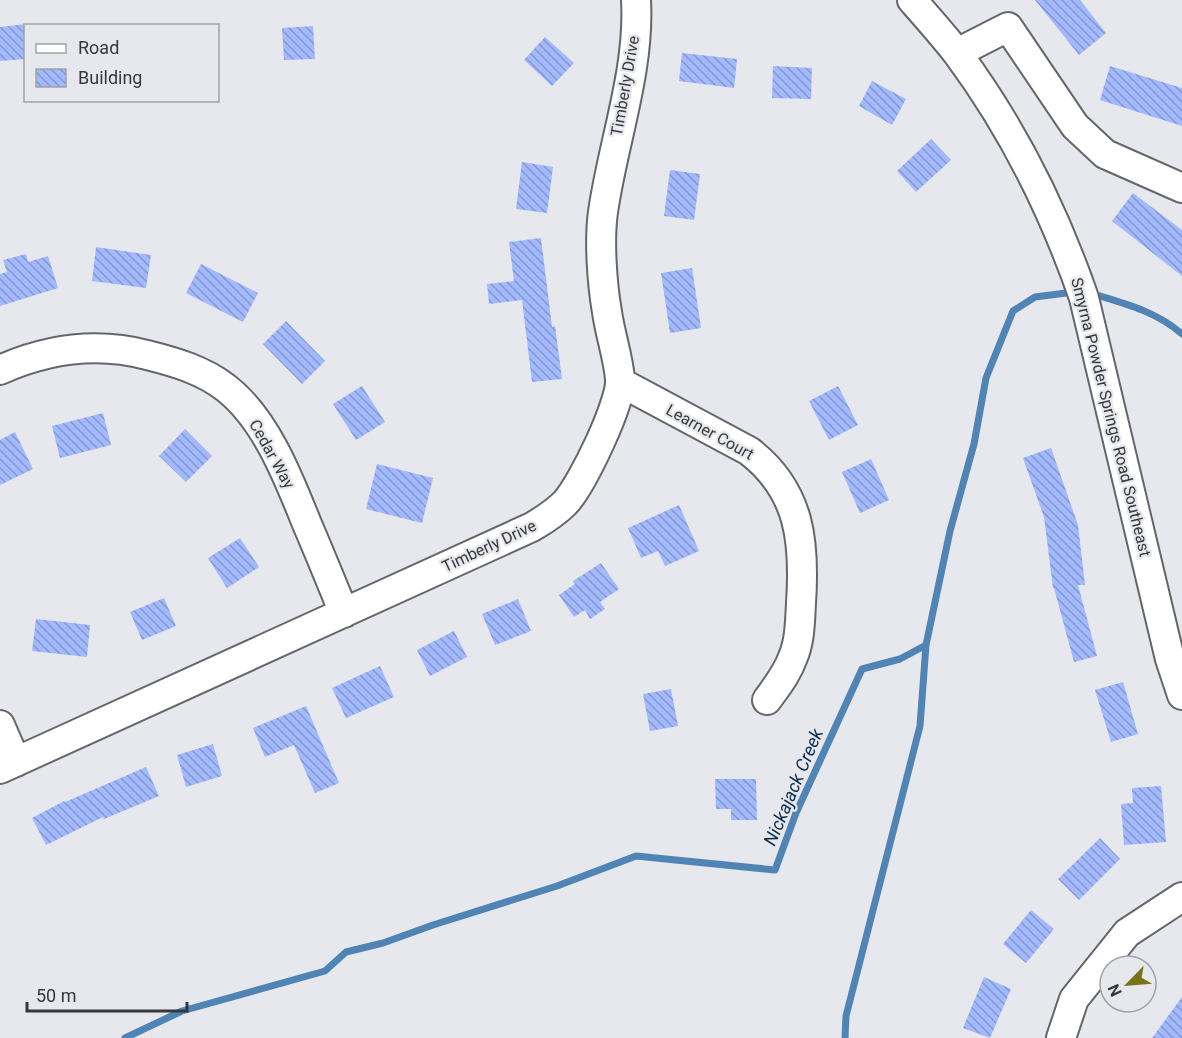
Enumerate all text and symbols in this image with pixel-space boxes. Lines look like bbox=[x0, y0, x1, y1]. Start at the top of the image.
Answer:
legend bbox=[24, 24, 219, 102]
street label: Timberly Drive bbox=[607, 34, 643, 138]
text: Road bbox=[78, 37, 119, 58]
text: Building bbox=[78, 67, 142, 88]
street label: Smyrna Powder Springs Road Southeast bbox=[1067, 276, 1155, 558]
street label: Learner Court bbox=[663, 400, 757, 464]
street label: Cedar Way bbox=[245, 416, 299, 492]
street label: Timberly Drive bbox=[439, 516, 539, 576]
water label: Nickajack Creek bbox=[759, 724, 827, 849]
north arrow bbox=[1098, 954, 1158, 1014]
scale bar bbox=[27, 975, 188, 1013]
text: N bbox=[1104, 981, 1126, 999]
text: 50 m bbox=[36, 985, 76, 1006]

